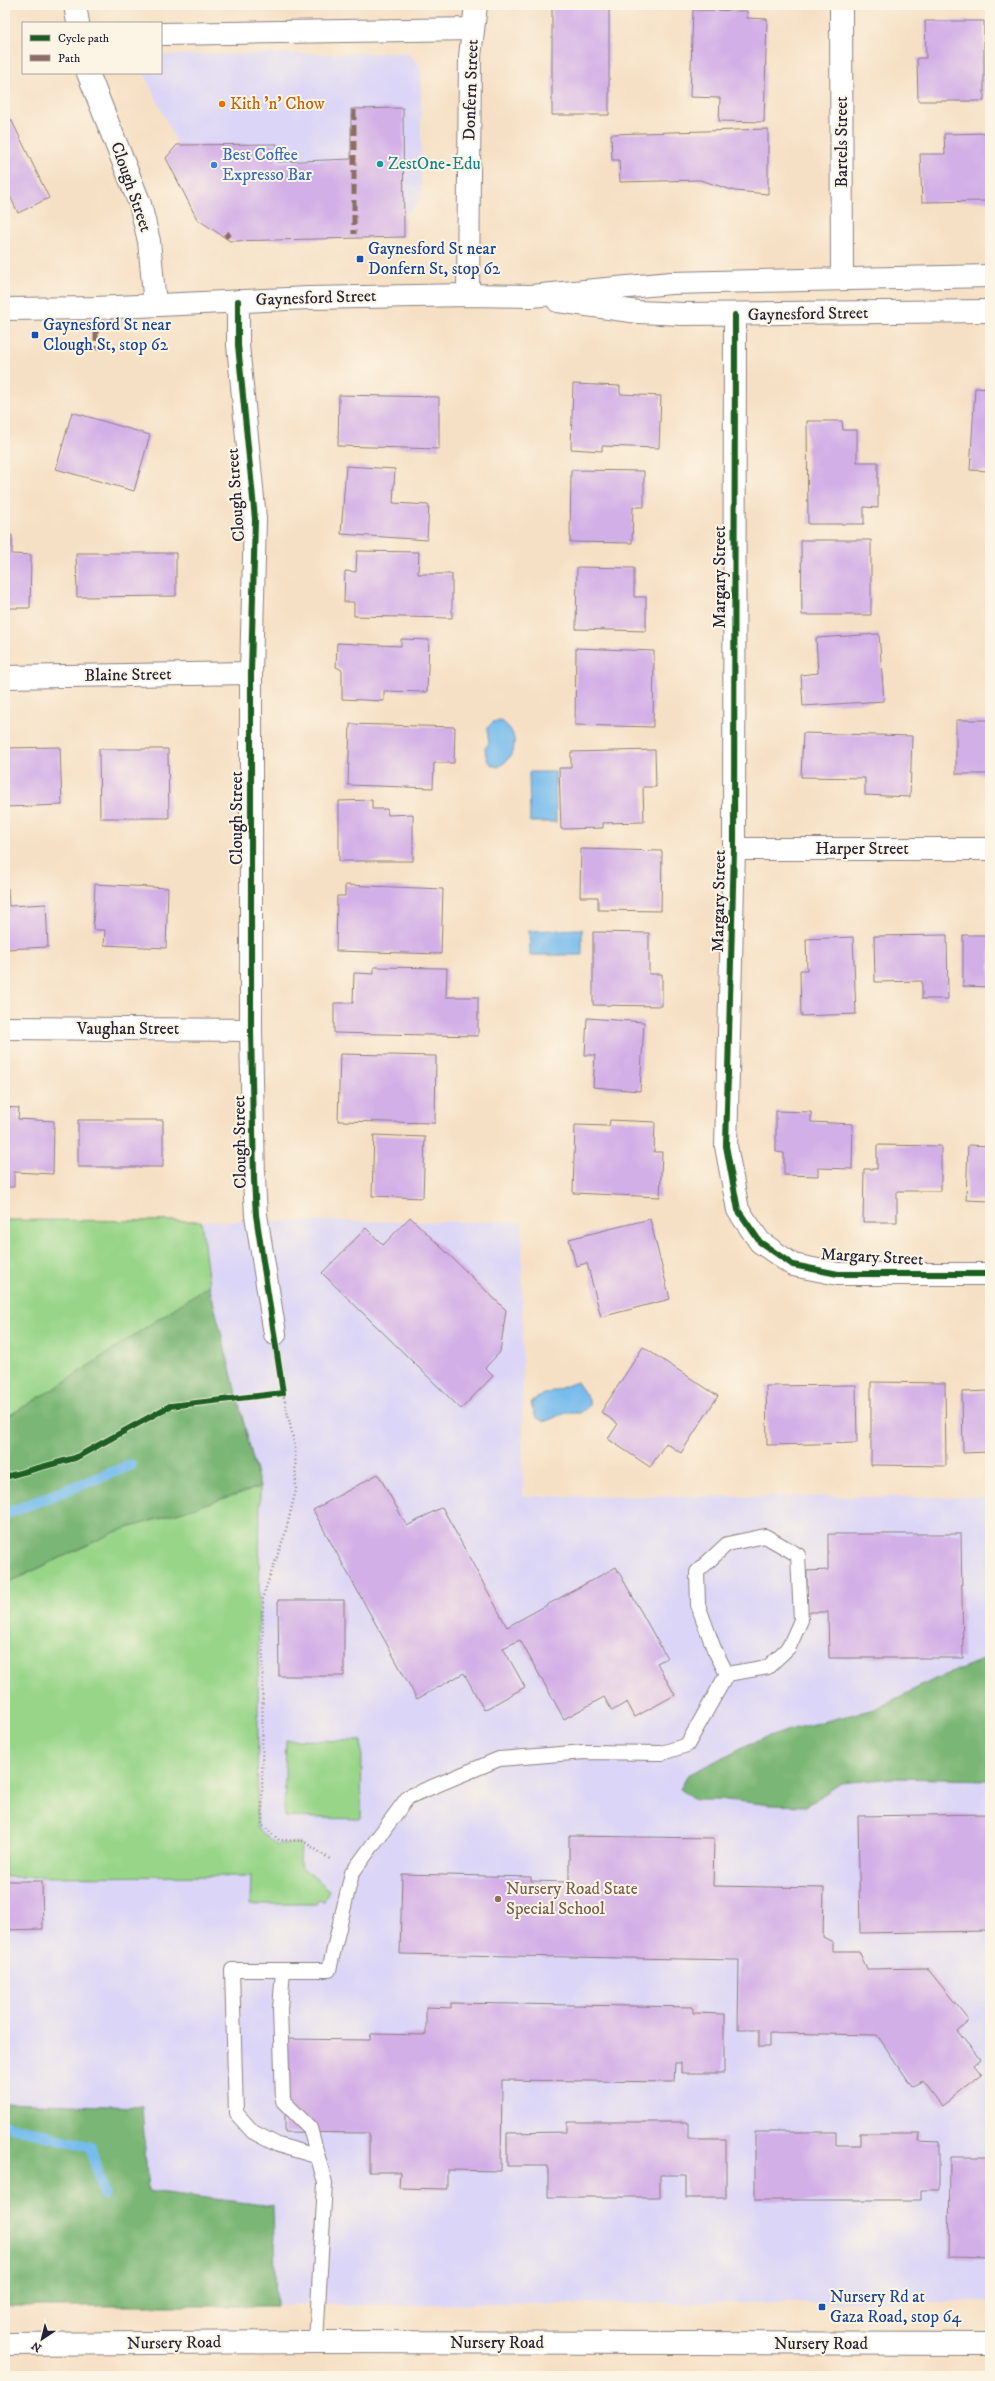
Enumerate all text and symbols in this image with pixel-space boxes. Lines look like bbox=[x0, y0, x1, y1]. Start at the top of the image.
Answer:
legend bbox=[22, 22, 162, 74]
text: Cycle path bbox=[58, 31, 110, 46]
street label: Donfern Street bbox=[458, 38, 484, 141]
text: Path bbox=[58, 51, 81, 66]
place label: Kith 'n' Chow bbox=[230, 93, 325, 115]
street label: Bartels Street bbox=[831, 96, 853, 188]
marker: Kith 'n' Chow bbox=[217, 99, 227, 109]
street label: Clough Street bbox=[105, 139, 157, 235]
place label: Best Coffee Expresso Bar bbox=[222, 144, 312, 186]
place label: ZestOne-Edu bbox=[388, 153, 481, 175]
marker: ZestOne-Edu bbox=[375, 159, 385, 169]
marker: Best Coffee Expresso Bar bbox=[209, 160, 219, 170]
place label: Gaynesford St near Donfern St, stop 62 bbox=[368, 238, 501, 280]
marker: Gaynesford St near Donfern St, stop 62 bbox=[355, 254, 365, 264]
street label: Gaynesford Street bbox=[255, 285, 377, 311]
street label: Gaynesford Street bbox=[747, 302, 869, 326]
place label: Gaynesford St near Clough St, stop 62 bbox=[43, 314, 172, 356]
marker: Gaynesford St near Clough St, stop 62 bbox=[30, 330, 40, 340]
street label: Clough Street bbox=[222, 447, 250, 543]
street label: Margary Street bbox=[709, 525, 731, 628]
street label: Blaine Street bbox=[84, 663, 172, 687]
street label: Clough Street bbox=[226, 771, 248, 865]
street label: Harper Street bbox=[815, 838, 909, 860]
street label: Margary Street bbox=[707, 849, 731, 953]
street label: Vaughan Street bbox=[76, 1018, 180, 1040]
street label: Clough Street bbox=[228, 1094, 252, 1189]
street label: Margary Street bbox=[820, 1243, 924, 1271]
place label: Nursery Road State Special School bbox=[506, 1878, 638, 1920]
marker: Nursery Road State Special School bbox=[493, 1894, 503, 1904]
place label: Nursery Rd at Gaza Road, stop 64 bbox=[830, 2286, 962, 2328]
marker: Nursery Rd at Gaza Road, stop 64 bbox=[817, 2302, 827, 2312]
north arrow bbox=[22, 2319, 62, 2359]
street label: Nursery Road bbox=[127, 2331, 222, 2355]
street label: Nursery Road bbox=[450, 2332, 545, 2354]
street label: Nursery Road bbox=[774, 2333, 869, 2355]
text: N bbox=[29, 2338, 45, 2355]

